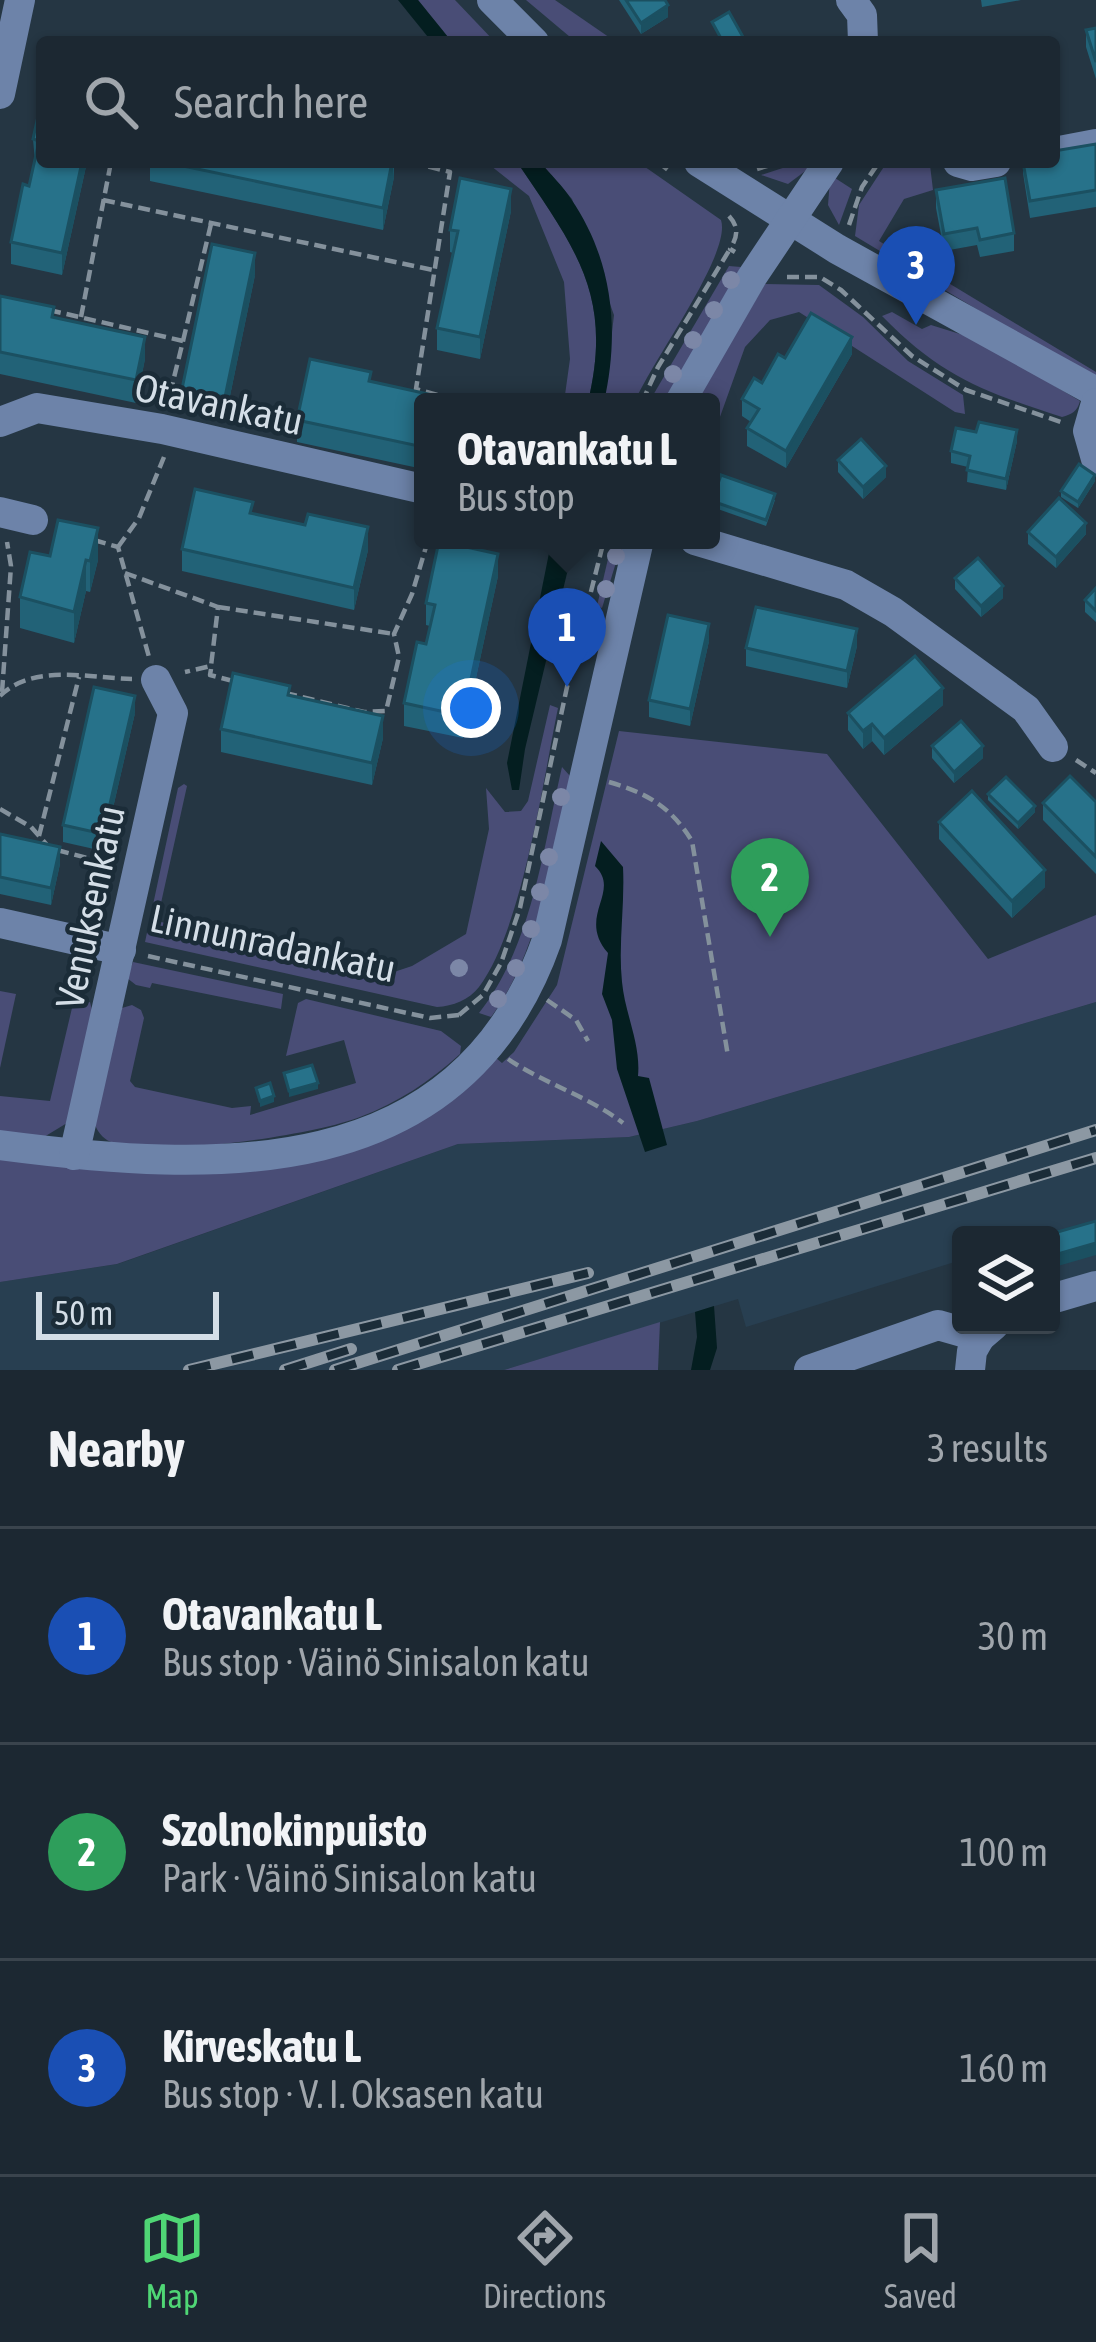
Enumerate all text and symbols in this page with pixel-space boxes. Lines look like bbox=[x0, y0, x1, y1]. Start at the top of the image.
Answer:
search box bbox=[36, 36, 1060, 168]
icon: search bbox=[78, 69, 144, 135]
text: Search here bbox=[174, 76, 368, 128]
pin: 3 bbox=[877, 226, 955, 325]
street label: Otavankatu bbox=[131, 365, 307, 443]
popup bbox=[414, 393, 720, 549]
text: Otavankatu L bbox=[457, 423, 677, 475]
text: Bus stop bbox=[457, 475, 575, 519]
pin: 1 bbox=[528, 588, 606, 687]
your location bbox=[441, 678, 501, 738]
street label: Venuksenkatu bbox=[47, 802, 133, 1012]
pin: 2 bbox=[731, 838, 809, 937]
street label: Linnunradankatu bbox=[146, 896, 400, 990]
map controls bbox=[952, 1226, 1060, 1334]
button: layers bbox=[952, 1226, 1060, 1334]
scale bar bbox=[36, 1286, 219, 1339]
text: 50 m bbox=[54, 1294, 113, 1332]
text: Nearby bbox=[48, 1419, 185, 1478]
text: 3 results bbox=[927, 1426, 1048, 1470]
text: Otavankatu L bbox=[162, 1588, 382, 1640]
text: 1 bbox=[78, 1614, 96, 1658]
text: 30 m bbox=[978, 1614, 1048, 1658]
text: Bus stop · Väinö Sinisalon katu bbox=[162, 1640, 590, 1684]
text: Szolnokinpuisto bbox=[162, 1804, 427, 1856]
text: 2 bbox=[78, 1830, 96, 1874]
text: 100 m bbox=[960, 1830, 1048, 1874]
text: Park · Väinö Sinisalon katu bbox=[162, 1856, 537, 1900]
text: Kirveskatu L bbox=[162, 2020, 361, 2072]
text: 3 bbox=[78, 2046, 96, 2090]
text: 160 m bbox=[960, 2046, 1048, 2090]
text: Bus stop · V. I. Oksasen katu bbox=[162, 2072, 544, 2116]
tab: Map bbox=[139, 2205, 205, 2315]
tab: Directions bbox=[483, 2205, 606, 2315]
tab: Saved bbox=[884, 2205, 957, 2315]

